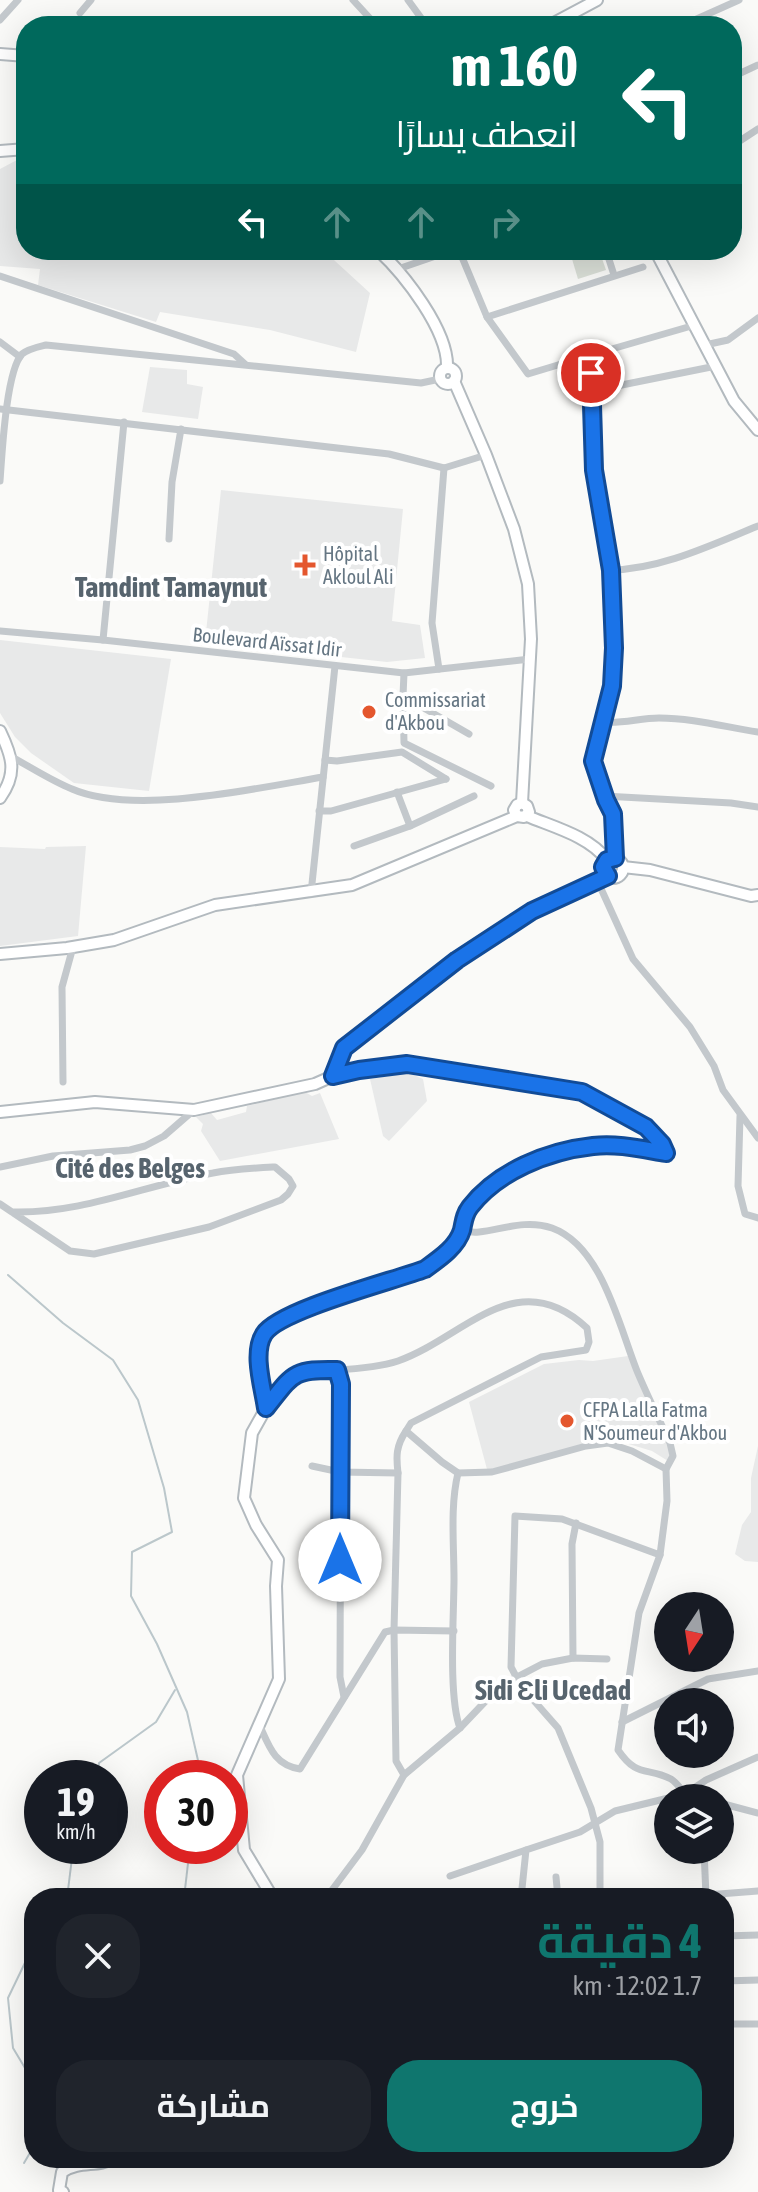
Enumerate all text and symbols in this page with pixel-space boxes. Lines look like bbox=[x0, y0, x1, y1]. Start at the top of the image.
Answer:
text: 160 m bbox=[451, 34, 578, 98]
icon: left bbox=[606, 48, 710, 152]
text: انعطف يسارًا bbox=[396, 113, 578, 155]
icon: left bbox=[231, 200, 275, 244]
icon: ahead bbox=[315, 200, 359, 244]
icon: ahead bbox=[399, 200, 443, 244]
icon: right bbox=[483, 200, 527, 244]
pin bbox=[557, 339, 625, 407]
icon: arrive bbox=[569, 351, 613, 395]
place label: Hôpital Akloul Ali bbox=[323, 542, 394, 588]
marker: Hôpital Akloul Ali bbox=[294, 554, 316, 576]
district label: Tamdint Tamaynut bbox=[75, 571, 267, 603]
street label: Boulevard Aïssat Idir bbox=[192, 622, 344, 661]
place label: Commissariat d'Akbou bbox=[385, 688, 486, 734]
marker: Commissariat d'Akbou bbox=[360, 703, 378, 721]
district label: Cité des Belges bbox=[55, 1152, 205, 1184]
place label: CFPA Lalla Fatma N'Soumeur d'Akbou bbox=[583, 1398, 727, 1444]
marker: CFPA Lalla Fatma N'Soumeur d'Akbou bbox=[558, 1412, 576, 1430]
position arrow bbox=[298, 1518, 382, 1602]
north arrow bbox=[654, 1592, 734, 1672]
map controls bbox=[654, 1592, 734, 1864]
district label: Sidi Ɛli Ucedad bbox=[475, 1674, 631, 1706]
button: sound bbox=[654, 1688, 734, 1768]
speed limit sign: 30 bbox=[144, 1760, 248, 1864]
text: 19 bbox=[57, 1779, 95, 1824]
button: layers bbox=[654, 1784, 734, 1864]
text: km/h bbox=[56, 1820, 96, 1843]
text: 4 دقيقة bbox=[537, 1913, 702, 1968]
button: close bbox=[56, 1914, 140, 1998]
text: 1.7 km · 12:02 bbox=[572, 1971, 702, 2001]
button: مشاركة bbox=[56, 2060, 371, 2152]
button: خروج bbox=[387, 2060, 702, 2152]

